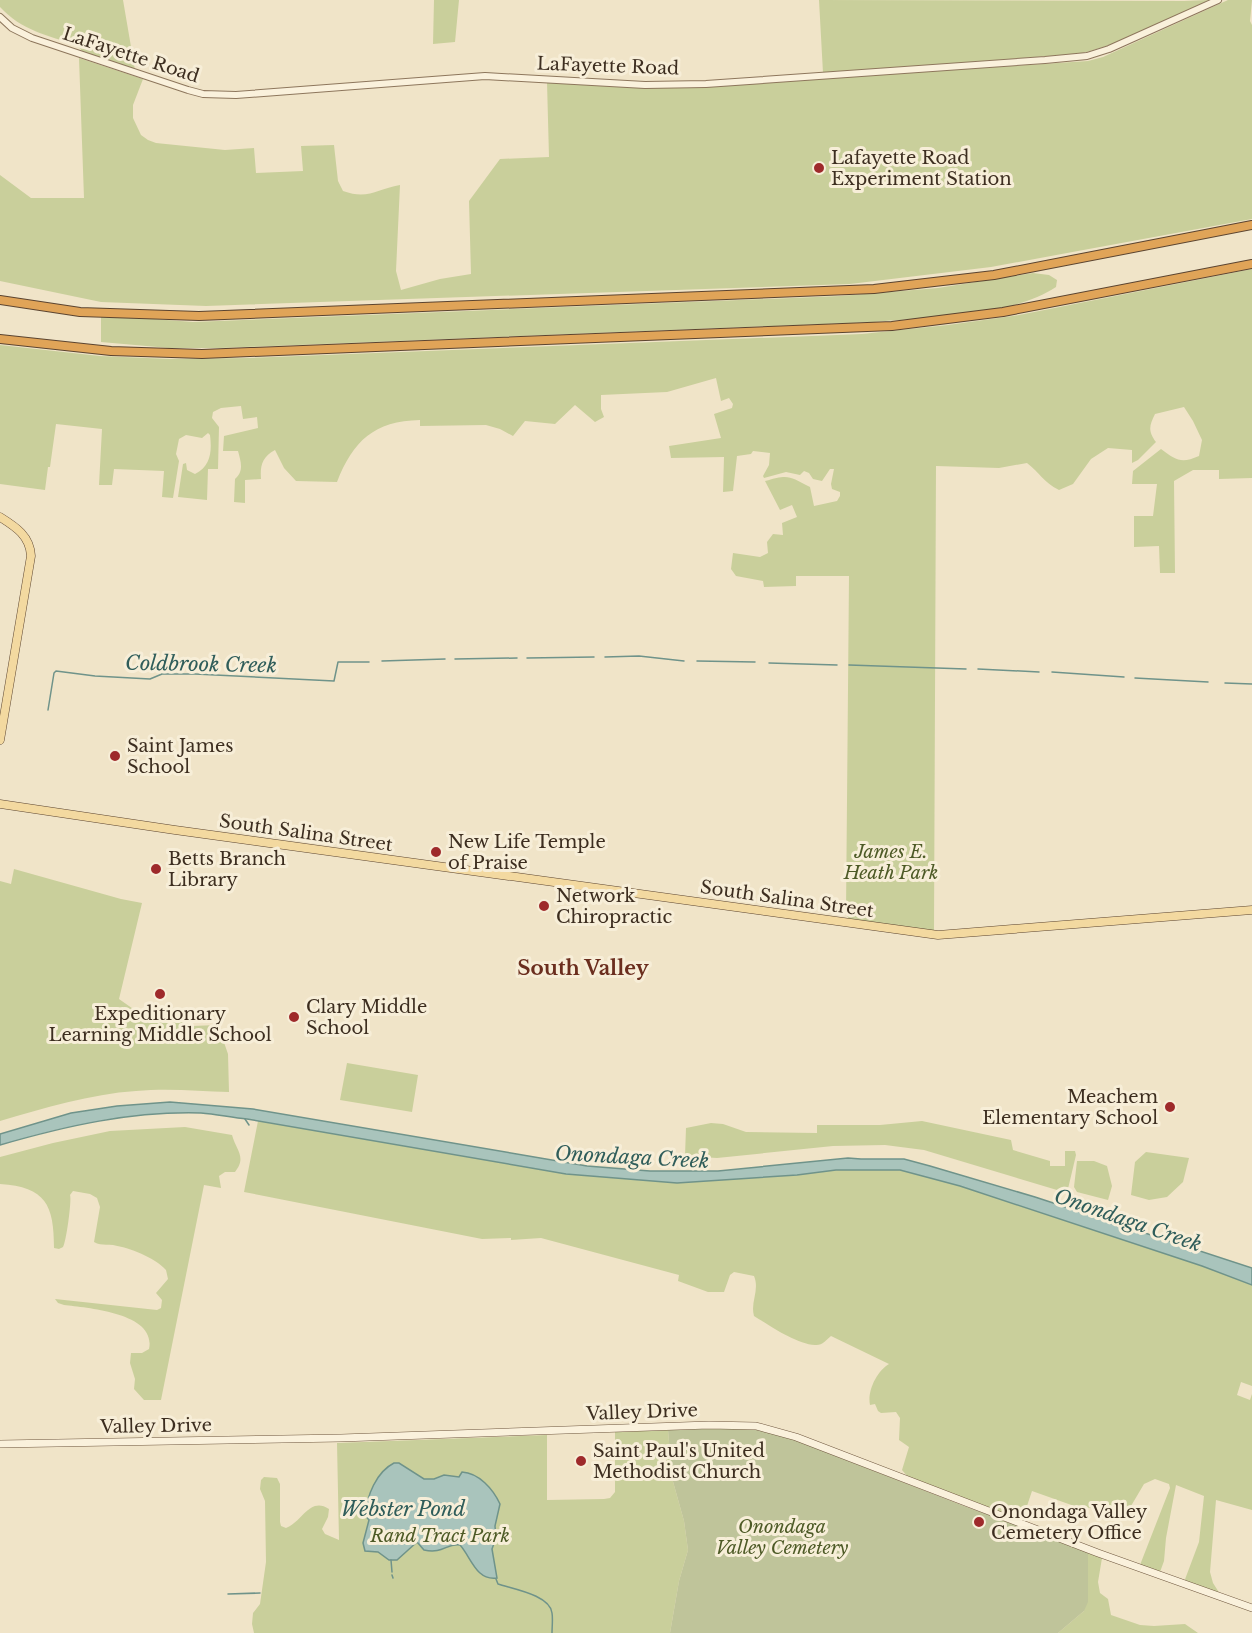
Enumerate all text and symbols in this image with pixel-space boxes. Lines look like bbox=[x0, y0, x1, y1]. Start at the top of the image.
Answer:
street label: LaFayette Road bbox=[60, 23, 202, 87]
street label: LaFayette Road bbox=[536, 53, 680, 79]
place label: Lafayette Road Experiment Station bbox=[831, 147, 1012, 190]
marker: Lafayette Road Experiment Station bbox=[812, 161, 826, 175]
water label: Coldbrook Creek bbox=[125, 651, 277, 677]
place label: Saint James School bbox=[127, 735, 233, 778]
marker: Saint James School bbox=[108, 749, 122, 763]
street label: South Salina Street bbox=[218, 810, 394, 856]
place label: New Life Temple of Praise bbox=[448, 831, 606, 874]
park label: James E. Heath Park bbox=[843, 841, 938, 884]
marker: New Life Temple of Praise bbox=[429, 845, 443, 859]
place label: Betts Branch Library bbox=[168, 848, 286, 891]
marker: Betts Branch Library bbox=[149, 862, 163, 876]
street label: South Salina Street bbox=[699, 876, 875, 922]
place label: Network Chiropractic bbox=[556, 885, 672, 928]
marker: Network Chiropractic bbox=[537, 899, 551, 913]
district label: South Valley bbox=[517, 956, 650, 980]
marker: Expeditionary Learning Middle School bbox=[153, 987, 167, 1001]
place label: Clary Middle School bbox=[306, 996, 427, 1039]
place label: Expeditionary Learning Middle School bbox=[48, 1003, 272, 1046]
marker: Clary Middle School bbox=[287, 1010, 301, 1024]
place label: Meachem Elementary School bbox=[982, 1086, 1158, 1129]
marker: Meachem Elementary School bbox=[1163, 1100, 1177, 1114]
water label: Onondaga Creek bbox=[554, 1141, 710, 1173]
water label: Onondaga Creek bbox=[1051, 1183, 1205, 1257]
street label: Valley Drive bbox=[585, 1399, 698, 1425]
street label: Valley Drive bbox=[99, 1414, 212, 1438]
place label: Saint Paul's United Methodist Church bbox=[593, 1440, 765, 1483]
marker: Saint Paul's United Methodist Church bbox=[574, 1454, 588, 1468]
water label: Webster Pond bbox=[341, 1497, 465, 1521]
place label: Onondaga Valley Cemetery Office bbox=[991, 1501, 1148, 1544]
marker: Onondaga Valley Cemetery Office bbox=[972, 1515, 986, 1529]
park label: Onondaga Valley Cemetery bbox=[716, 1516, 849, 1559]
park label: Rand Tract Park bbox=[369, 1525, 510, 1547]

